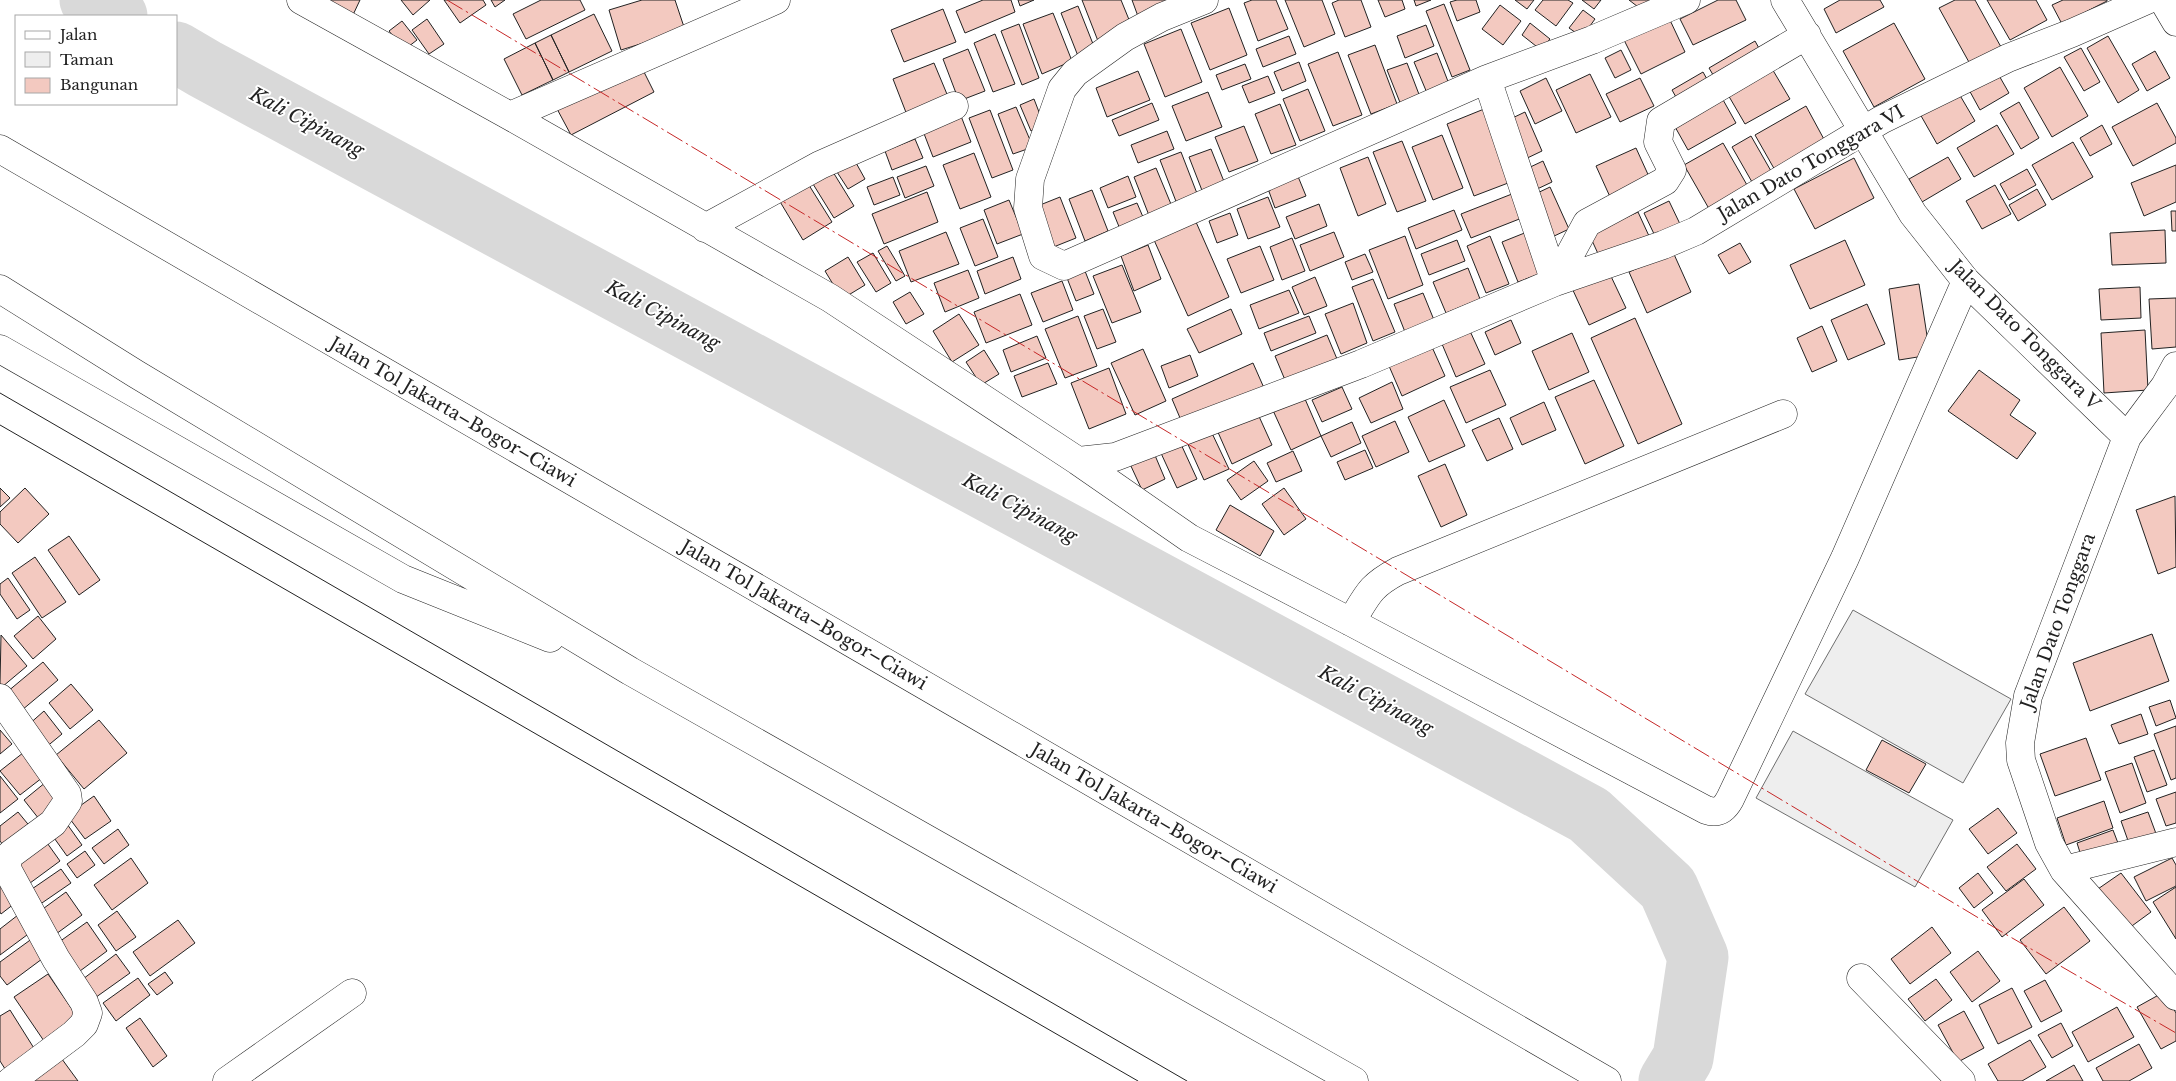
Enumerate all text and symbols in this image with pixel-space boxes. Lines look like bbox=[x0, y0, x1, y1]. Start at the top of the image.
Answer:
legend bbox=[15, 15, 178, 105]
text: Jalan bbox=[58, 25, 97, 44]
text: Taman bbox=[60, 50, 114, 69]
text: Bangunan bbox=[60, 75, 138, 94]
water label: Kali Cipinang bbox=[245, 82, 369, 162]
street label: Jalan Dato Tonggara VI bbox=[1712, 101, 1908, 226]
street label: Jalan Dato Tonggara V bbox=[1944, 254, 2105, 415]
water label: Kali Cipinang bbox=[601, 275, 725, 355]
street label: Jalan Tol Jakarta–Bogor–Ciawi bbox=[324, 331, 580, 492]
water label: Kali Cipinang bbox=[958, 468, 1082, 548]
street label: Jalan Dato Tonggara bbox=[2015, 530, 2100, 714]
street label: Jalan Tol Jakarta–Bogor–Ciawi bbox=[675, 534, 931, 695]
water label: Kali Cipinang bbox=[1314, 660, 1438, 740]
street label: Jalan Tol Jakarta–Bogor–Ciawi bbox=[1025, 737, 1281, 898]

